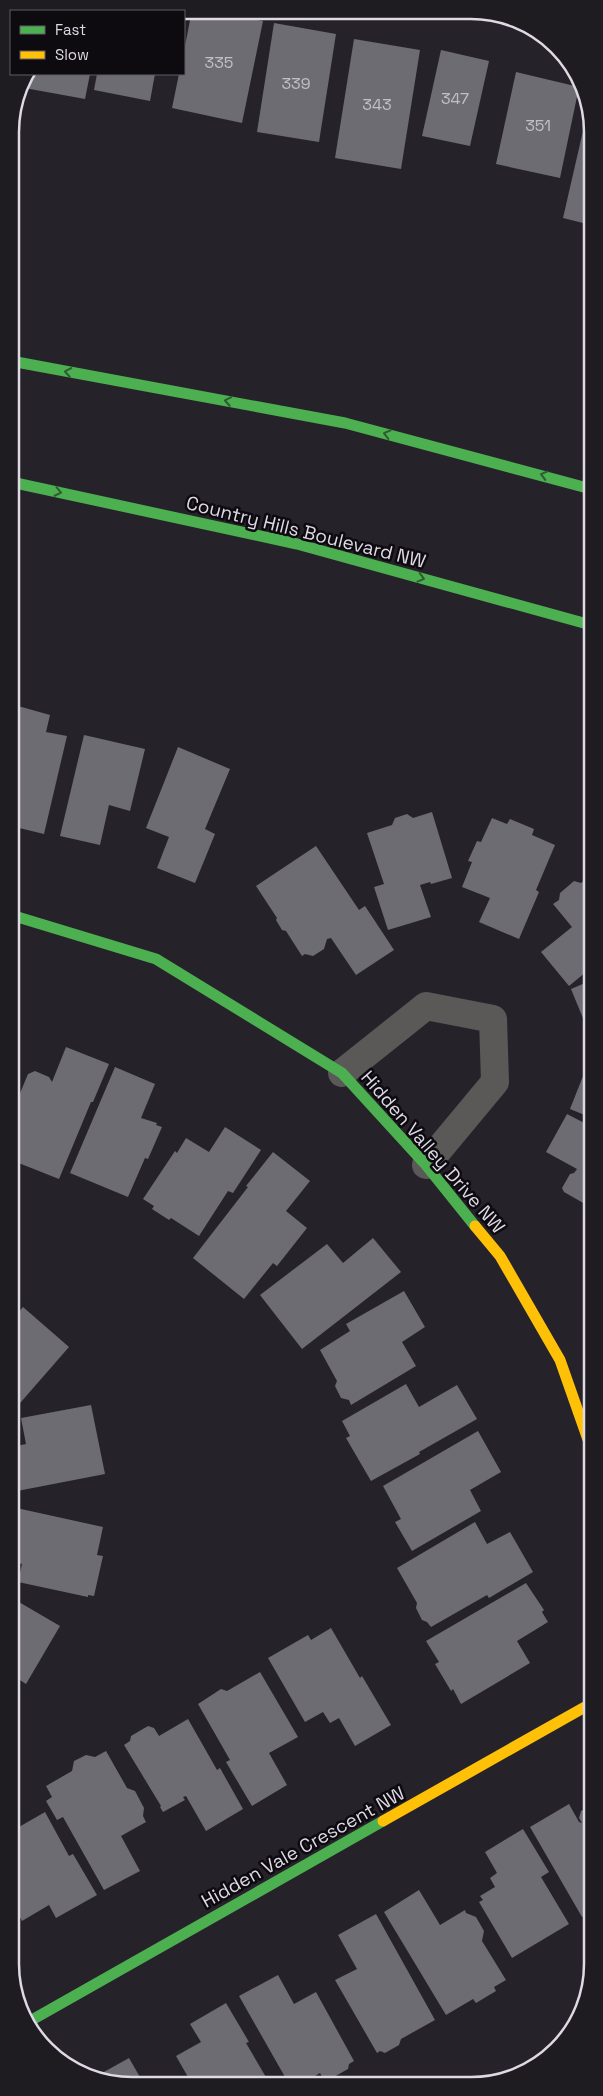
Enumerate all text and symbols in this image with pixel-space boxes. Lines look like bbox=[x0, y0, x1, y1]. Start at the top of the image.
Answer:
legend bbox=[10, 10, 185, 75]
text: Fast bbox=[55, 20, 86, 39]
text: Slow bbox=[55, 45, 89, 64]
house number: 335 bbox=[205, 52, 233, 73]
house number: 339 bbox=[281, 73, 311, 94]
house number: 347 bbox=[441, 88, 469, 109]
house number: 343 bbox=[362, 94, 392, 115]
house number: 351 bbox=[525, 115, 551, 136]
one-way arrow bbox=[64, 367, 73, 377]
one-way arrow bbox=[224, 397, 232, 407]
one-way arrow bbox=[383, 429, 392, 440]
one-way arrow bbox=[541, 471, 549, 481]
one-way arrow bbox=[54, 486, 63, 497]
street label: Country Hills Boulevard NW bbox=[184, 490, 428, 574]
one-way arrow bbox=[416, 572, 425, 583]
street label: Hidden Valley Drive NW bbox=[355, 1065, 511, 1239]
street label: Hidden Vale Crescent NW bbox=[197, 1781, 409, 1913]

